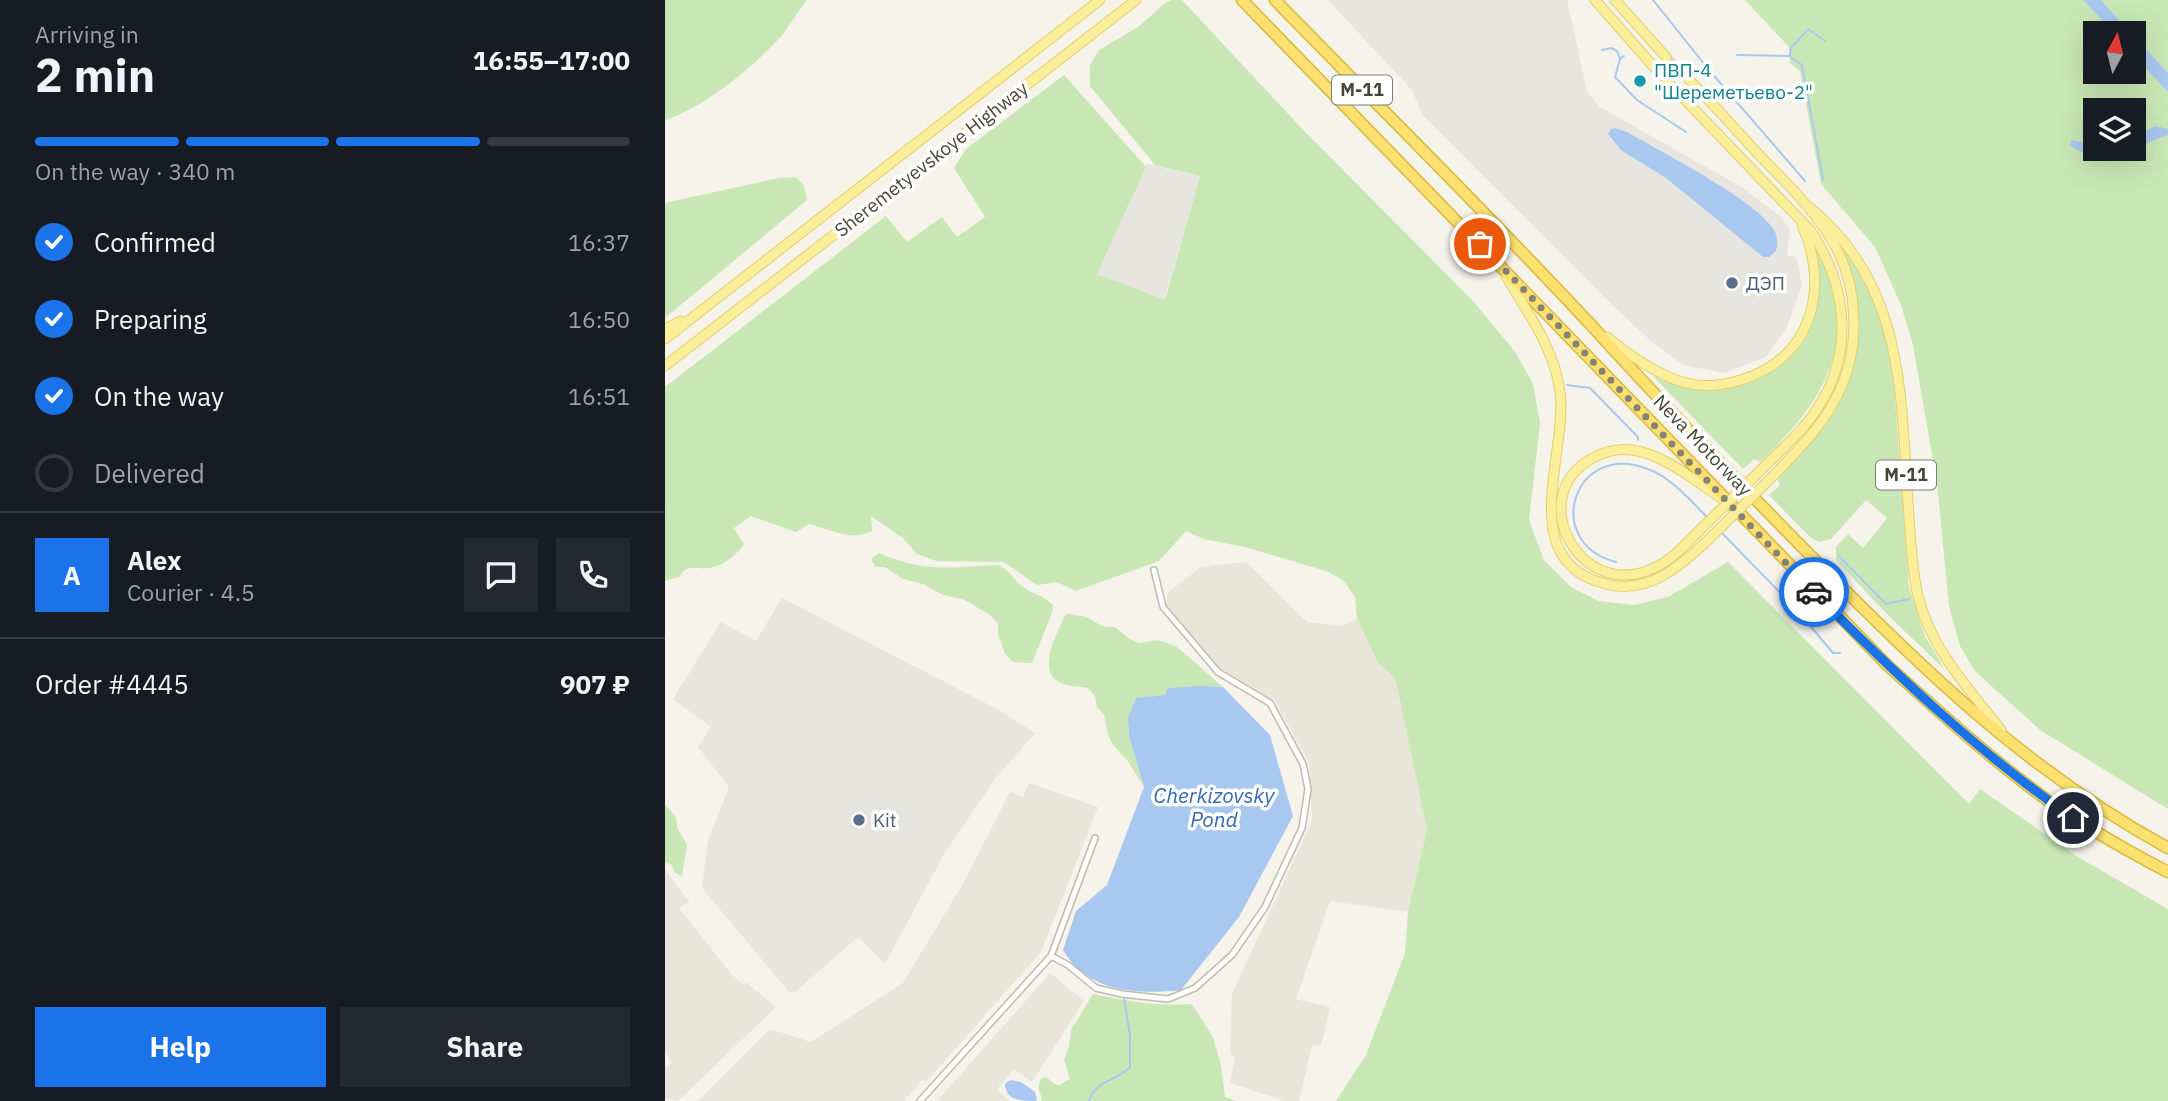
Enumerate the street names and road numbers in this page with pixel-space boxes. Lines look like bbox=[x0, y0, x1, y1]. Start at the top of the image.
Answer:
street label: Sheremetyevskoye Highway bbox=[829, 76, 1033, 242]
road number: М-11 bbox=[1332, 76, 1392, 104]
street label: Neva Motorway bbox=[1649, 389, 1758, 501]
road number: М-11 bbox=[1876, 461, 1936, 490]

